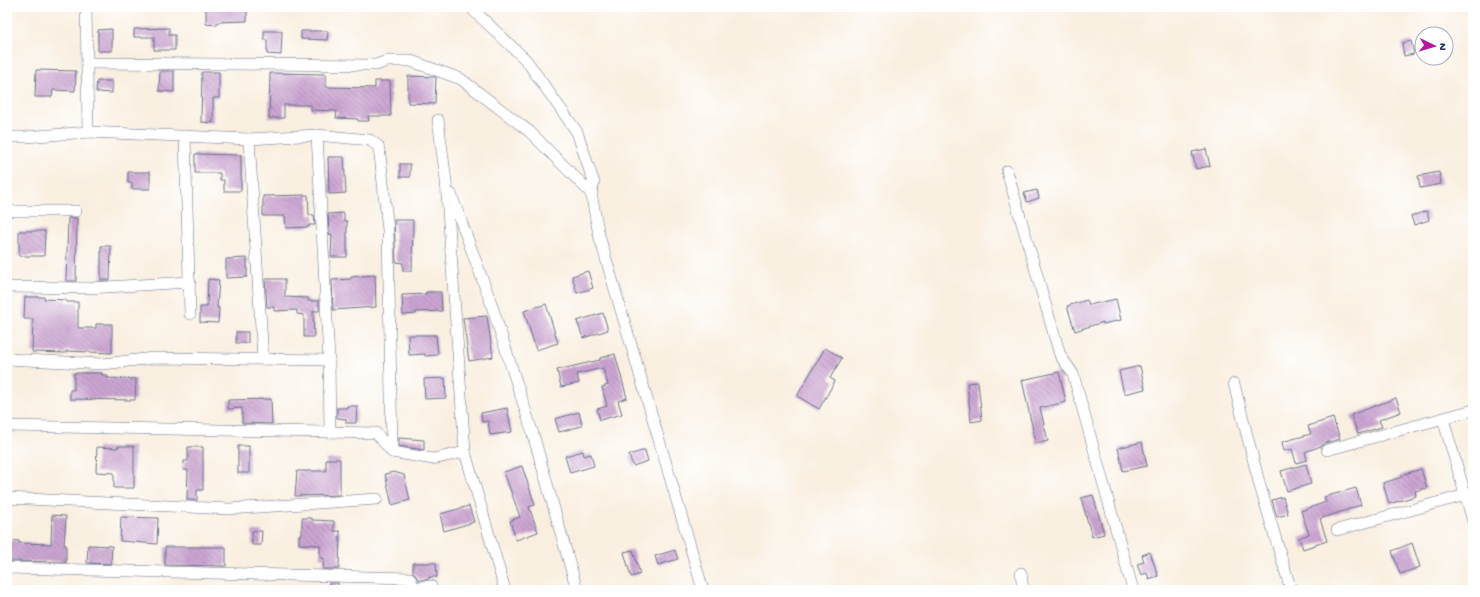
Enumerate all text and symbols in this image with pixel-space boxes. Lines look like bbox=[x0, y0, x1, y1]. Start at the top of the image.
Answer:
north arrow bbox=[1414, 26, 1454, 66]
text: N bbox=[1436, 43, 1448, 51]

